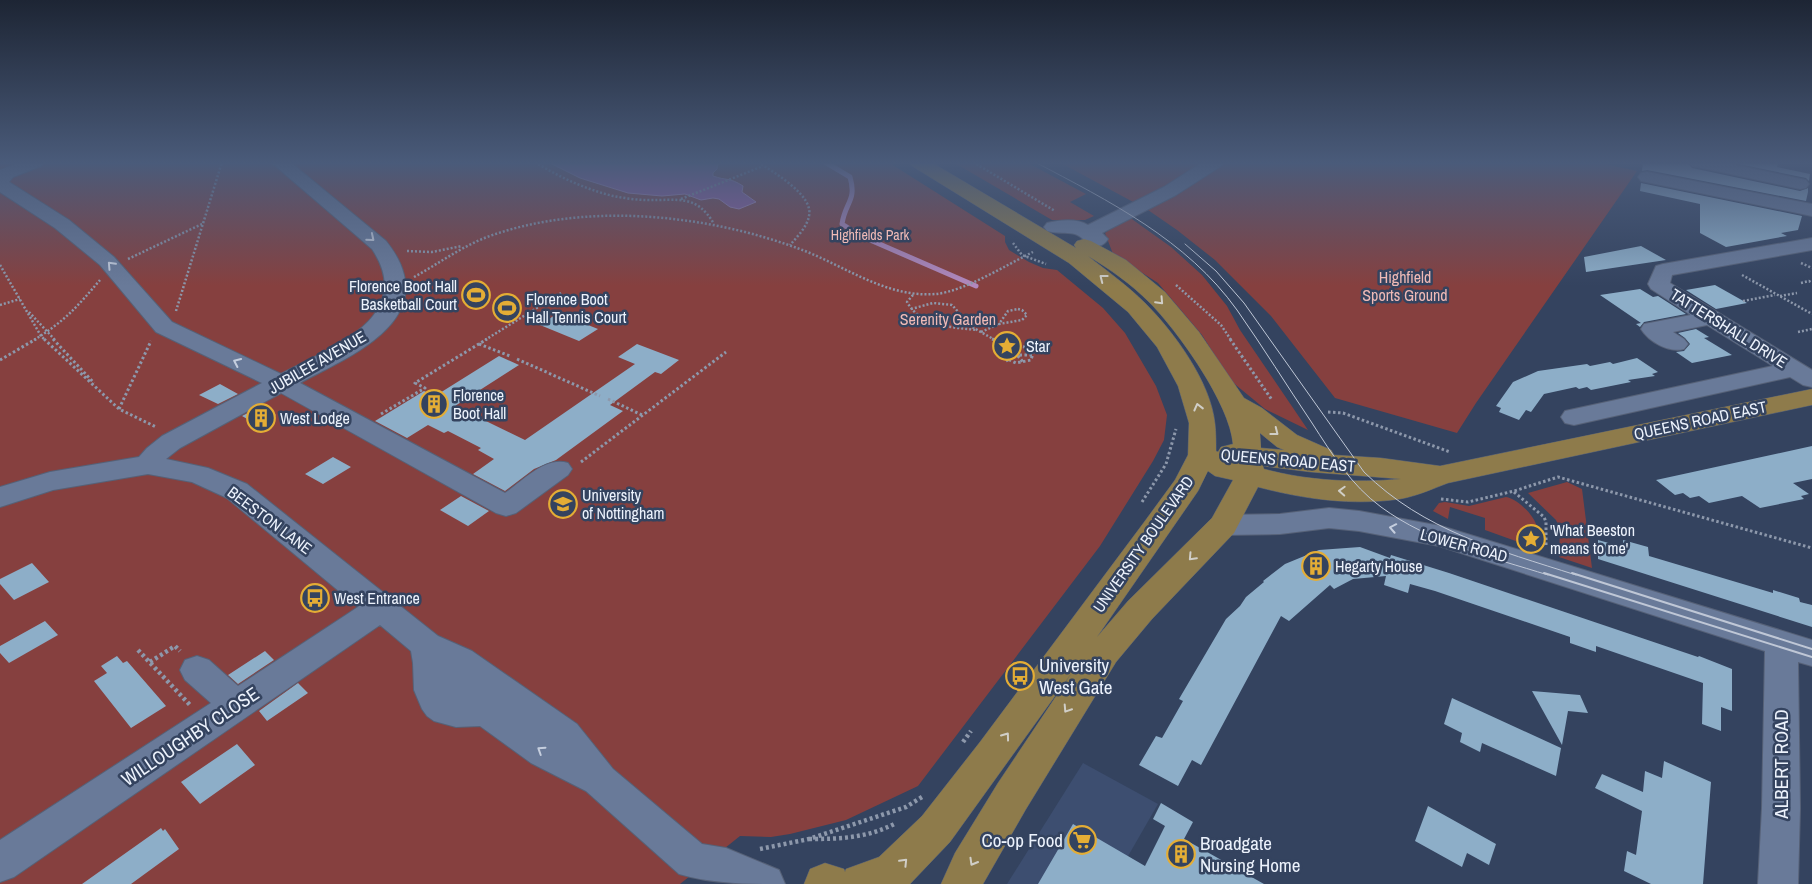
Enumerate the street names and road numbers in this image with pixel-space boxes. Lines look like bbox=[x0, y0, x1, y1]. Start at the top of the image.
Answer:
street label: TATTERSHALL DRIVE bbox=[1666, 283, 1792, 373]
street label: JUBILEE AVENUE bbox=[264, 325, 370, 399]
street label: QUEENS ROAD EAST bbox=[1632, 395, 1768, 445]
street label: QUEENS ROAD EAST bbox=[1220, 443, 1356, 477]
street label: UNIVERSITY BOULEVARD bbox=[1087, 471, 1199, 617]
street label: BEESTON LANE bbox=[223, 481, 317, 559]
street label: LOWER ROAD bbox=[1418, 523, 1510, 567]
street label: WILLOUGHBY CLOSE bbox=[116, 680, 264, 792]
street label: ALBERT ROAD bbox=[1768, 709, 1794, 820]

